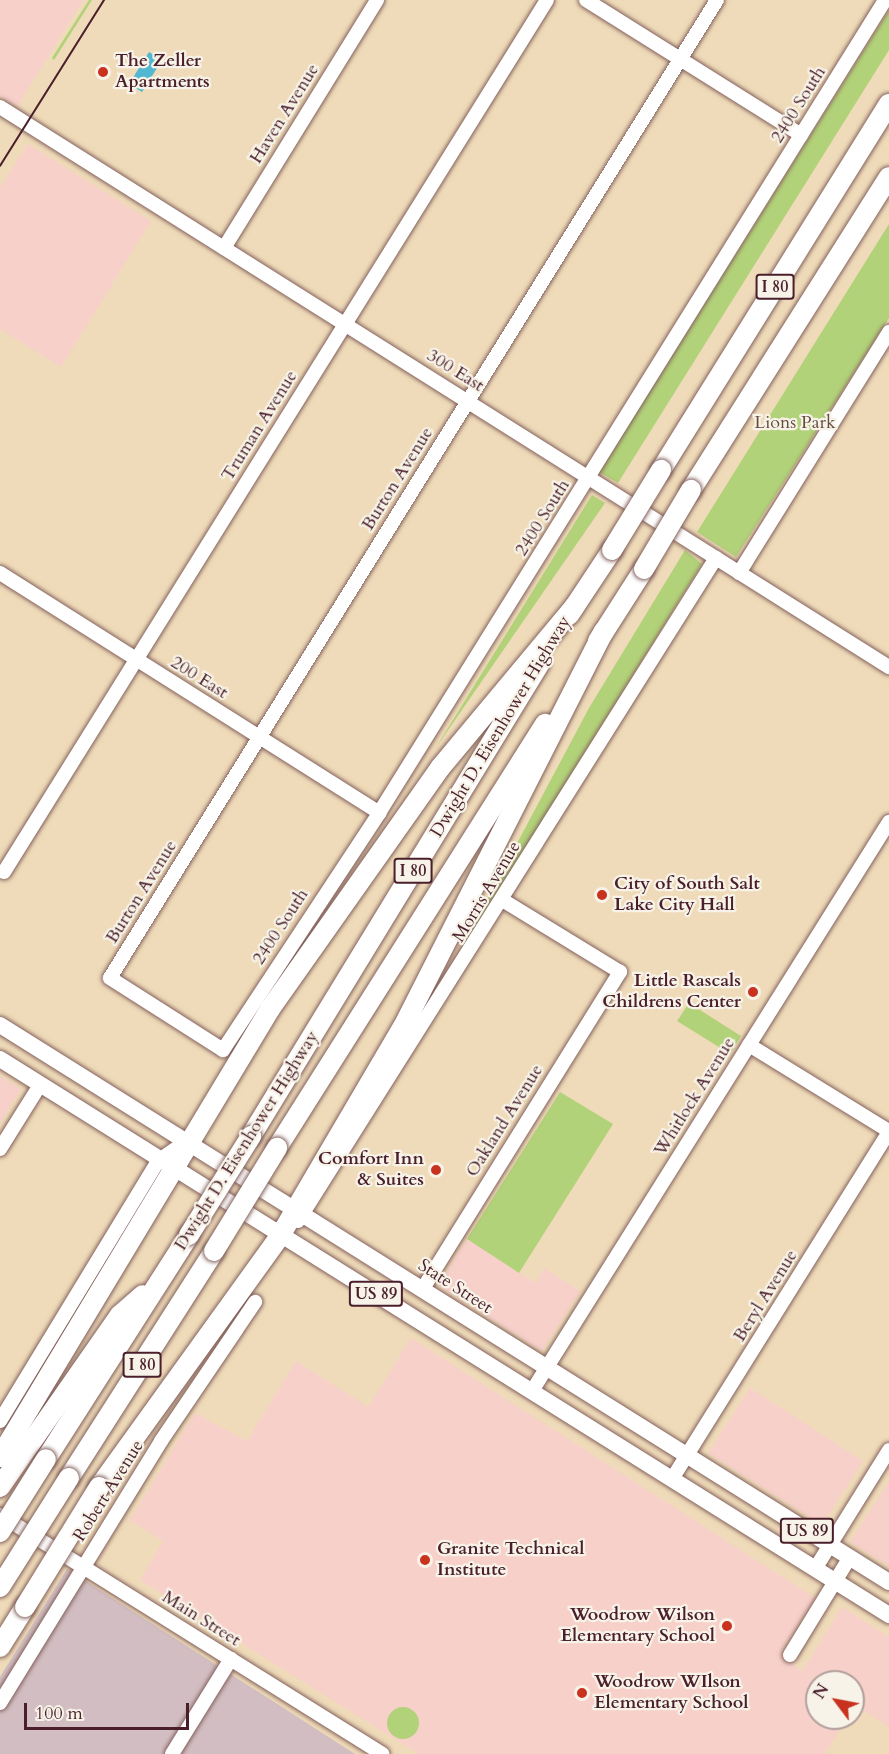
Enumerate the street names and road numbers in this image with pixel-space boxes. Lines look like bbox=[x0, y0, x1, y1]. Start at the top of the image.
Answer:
street label: Haven Avenue bbox=[246, 60, 324, 168]
street label: 2400 South bbox=[767, 63, 831, 147]
road number: I 80 bbox=[756, 274, 794, 300]
street label: 300 East bbox=[423, 345, 487, 397]
street label: Truman Avenue bbox=[217, 367, 303, 485]
street label: Burton Avenue bbox=[358, 423, 438, 535]
street label: 2400 South bbox=[511, 476, 575, 560]
street label: Dwight D. Eisenhower Highway bbox=[426, 612, 576, 842]
street label: 200 East bbox=[167, 652, 231, 704]
street label: Burton Avenue bbox=[102, 836, 182, 948]
street label: Morris Avenue bbox=[448, 838, 526, 946]
road number: I 80 bbox=[394, 858, 432, 884]
street label: 2400 South bbox=[249, 885, 313, 969]
street label: Dwight D. Eisenhower Highway bbox=[170, 1027, 324, 1255]
street label: Whitlock Avenue bbox=[650, 1034, 740, 1160]
street label: Oakland Avenue bbox=[462, 1061, 548, 1181]
street label: Beryl Avenue bbox=[729, 1246, 803, 1346]
street label: State Street bbox=[414, 1255, 496, 1319]
road number: US 89 bbox=[348, 1281, 404, 1307]
road number: I 80 bbox=[122, 1352, 162, 1378]
street label: Robert Avenue bbox=[69, 1436, 149, 1546]
road number: US 89 bbox=[778, 1518, 836, 1544]
street label: Main Street bbox=[158, 1586, 244, 1652]

